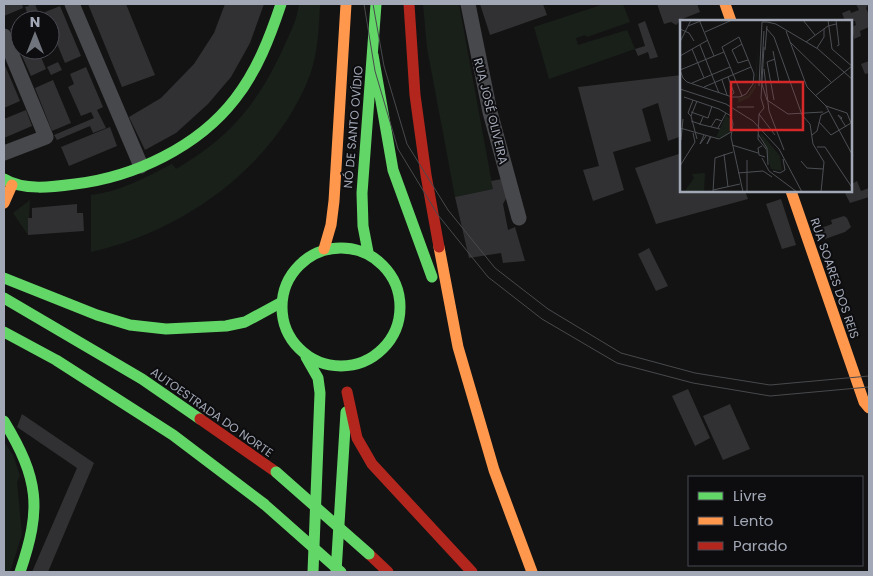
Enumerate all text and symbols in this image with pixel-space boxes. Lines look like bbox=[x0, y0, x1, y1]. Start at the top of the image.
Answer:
north arrow bbox=[10, 10, 60, 60]
text: N bbox=[30, 12, 40, 32]
inset map bbox=[680, 20, 853, 192]
street label: RUA JOSÉ OLIVEIRA bbox=[470, 56, 512, 166]
street label: NÓ DE SANTO OVÍDIO bbox=[339, 65, 367, 189]
street label: RUA SOARES DOS REIS bbox=[806, 215, 864, 341]
street label: AUTOESTRADA DO NORTE bbox=[147, 363, 277, 461]
legend bbox=[688, 476, 863, 566]
text: Livre bbox=[733, 485, 766, 506]
text: Lento bbox=[733, 510, 773, 531]
text: Parado bbox=[733, 535, 787, 556]

